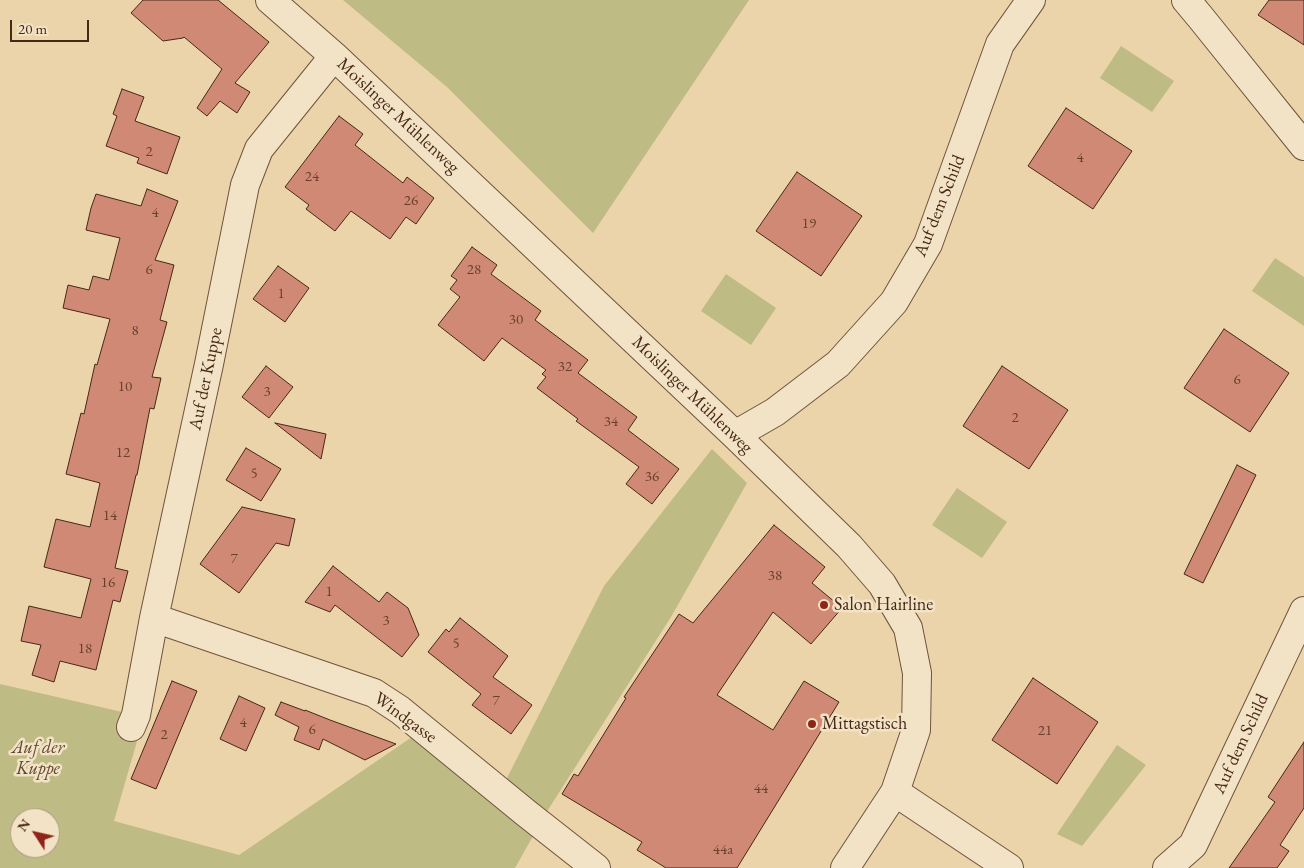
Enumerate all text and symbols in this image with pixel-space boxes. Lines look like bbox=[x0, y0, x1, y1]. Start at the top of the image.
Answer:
scale bar bbox=[12, 10, 91, 42]
text: 20 m bbox=[18, 19, 47, 38]
street label: Moislinger Mühlenweg bbox=[332, 54, 464, 178]
house number: 2 bbox=[145, 143, 153, 161]
house number: 4 bbox=[1076, 149, 1084, 167]
street label: Auf dem Schild bbox=[910, 152, 970, 260]
house number: 24 bbox=[305, 168, 319, 186]
house number: 26 bbox=[404, 192, 418, 210]
house number: 4 bbox=[151, 204, 159, 222]
house number: 19 bbox=[802, 215, 816, 233]
house number: 6 bbox=[145, 261, 153, 279]
house number: 28 bbox=[467, 261, 481, 279]
house number: 1 bbox=[277, 285, 285, 303]
house number: 30 bbox=[509, 311, 523, 329]
house number: 8 bbox=[131, 322, 139, 340]
street label: Auf der Kuppe bbox=[185, 326, 227, 432]
street label: Moislinger Mühlenweg bbox=[627, 332, 757, 458]
house number: 32 bbox=[558, 358, 572, 376]
house number: 6 bbox=[1233, 371, 1241, 389]
house number: 10 bbox=[118, 378, 132, 396]
house number: 3 bbox=[263, 383, 271, 401]
house number: 2 bbox=[1011, 409, 1019, 427]
house number: 34 bbox=[604, 413, 618, 431]
house number: 12 bbox=[116, 444, 130, 462]
house number: 5 bbox=[250, 465, 258, 483]
house number: 36 bbox=[645, 468, 659, 486]
house number: 14 bbox=[103, 507, 117, 525]
house number: 7 bbox=[230, 550, 238, 568]
house number: 38 bbox=[768, 567, 782, 585]
house number: 16 bbox=[101, 574, 115, 592]
house number: 1 bbox=[325, 583, 333, 601]
place label: Salon Hairline bbox=[834, 594, 933, 616]
marker: Salon Hairline bbox=[818, 599, 830, 611]
house number: 3 bbox=[382, 612, 390, 630]
house number: 5 bbox=[452, 635, 460, 653]
house number: 18 bbox=[78, 640, 92, 658]
street label: Windgasse bbox=[369, 688, 441, 748]
street label: Auf dem Schild bbox=[1208, 691, 1274, 797]
house number: 7 bbox=[492, 692, 500, 710]
place label: Mittagstisch bbox=[822, 713, 907, 735]
house number: 4 bbox=[239, 714, 247, 732]
marker: Mittagstisch bbox=[806, 718, 818, 730]
house number: 6 bbox=[308, 721, 316, 739]
house number: 21 bbox=[1038, 722, 1052, 740]
house number: 2 bbox=[160, 726, 168, 744]
park label: Auf der Kuppe bbox=[12, 737, 64, 780]
house number: 44 bbox=[754, 780, 768, 798]
north arrow bbox=[10, 808, 60, 858]
text: N bbox=[13, 815, 34, 835]
house number: 44a bbox=[713, 841, 733, 859]

